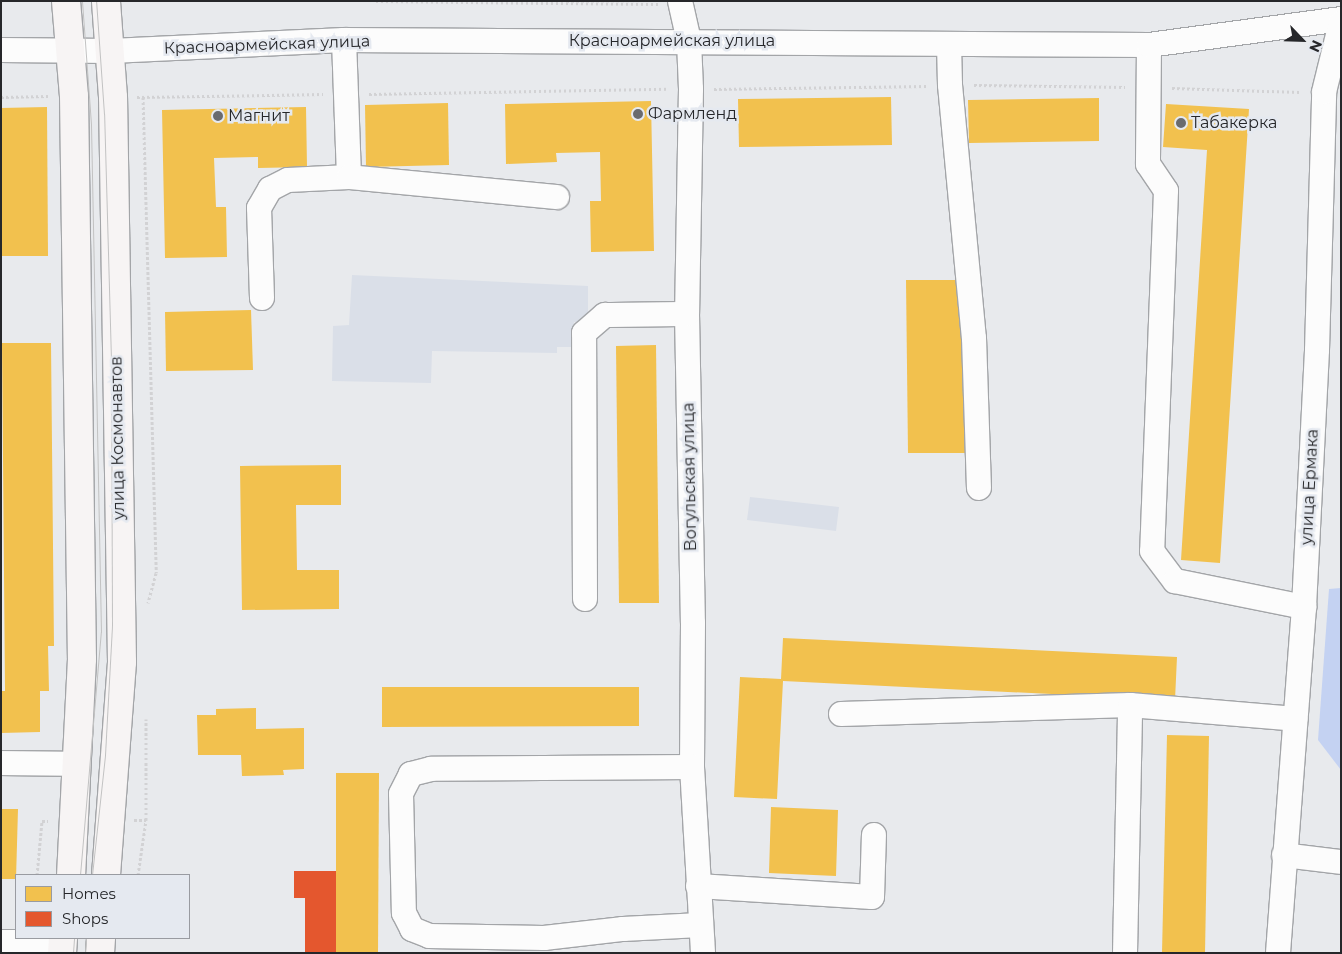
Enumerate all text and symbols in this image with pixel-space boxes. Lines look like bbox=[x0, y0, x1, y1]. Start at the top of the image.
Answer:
north arrow bbox=[1277, 15, 1327, 65]
street label: Красноармейская улица bbox=[569, 31, 775, 51]
street label: Красноармейская улица bbox=[164, 32, 370, 58]
text: N bbox=[1305, 37, 1326, 55]
place label: Фармленд bbox=[648, 104, 737, 124]
place label: Магнит bbox=[228, 106, 290, 126]
marker: Фармленд bbox=[632, 108, 644, 120]
marker: Магнит bbox=[212, 110, 224, 122]
place label: Табакерка bbox=[1191, 113, 1277, 133]
marker: Табакерка bbox=[1175, 117, 1187, 129]
street label: улица Космонавтов bbox=[107, 356, 129, 520]
street label: Вогульская улица bbox=[679, 402, 701, 552]
street label: улица Ермака bbox=[1297, 429, 1323, 545]
legend bbox=[15, 874, 190, 939]
text: Homes bbox=[62, 884, 116, 903]
text: Shops bbox=[62, 909, 108, 928]

